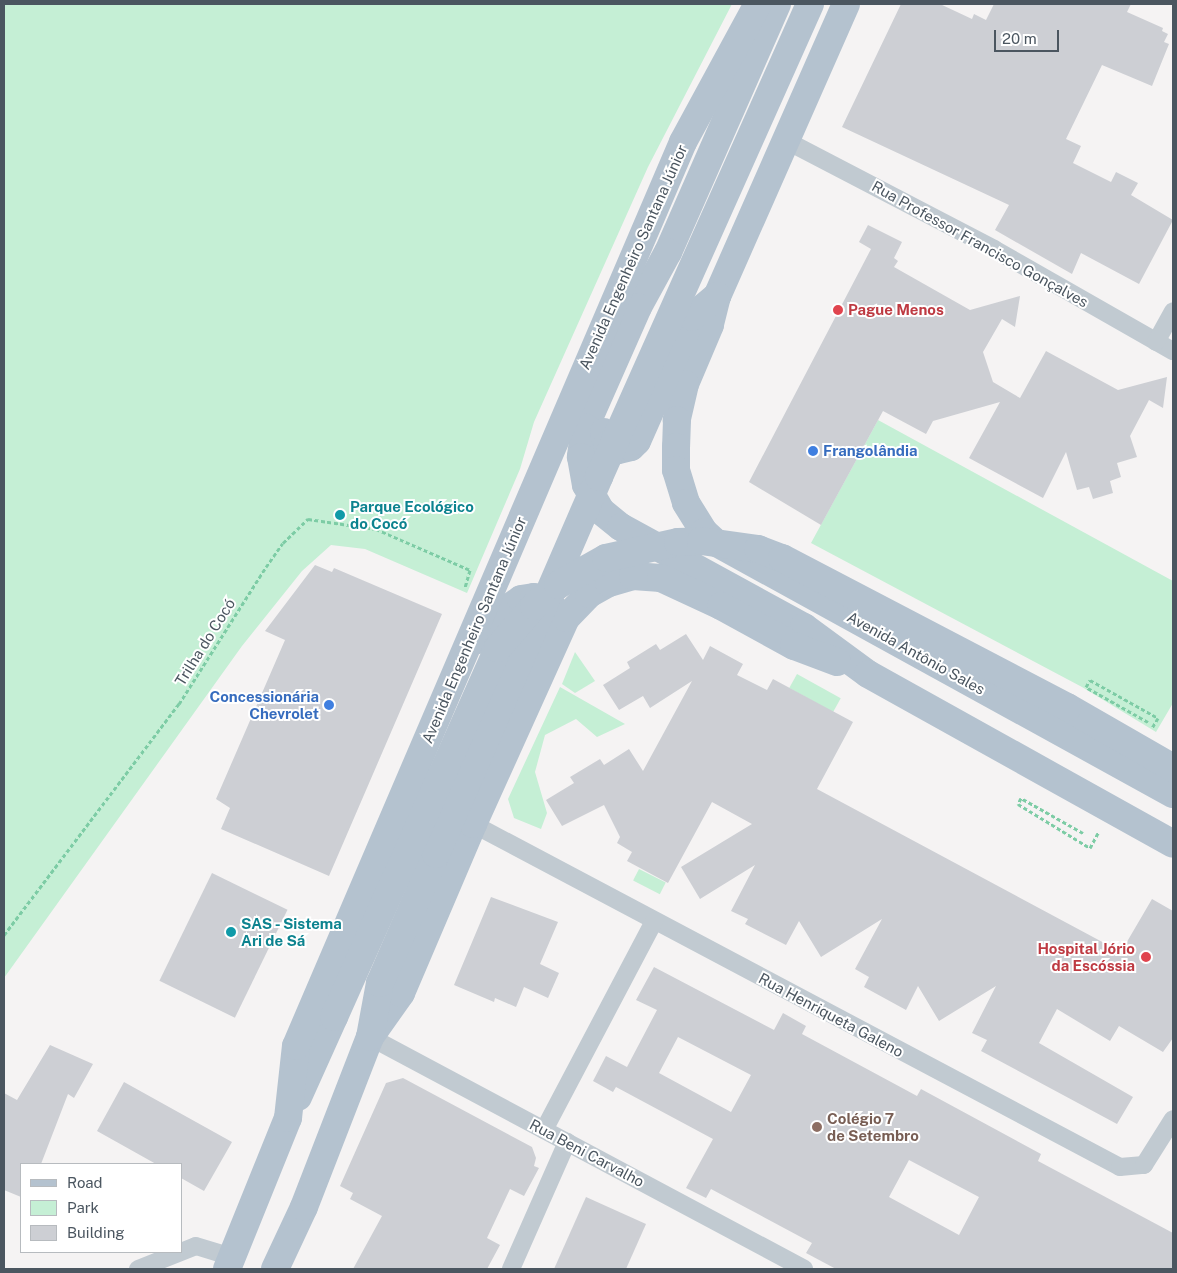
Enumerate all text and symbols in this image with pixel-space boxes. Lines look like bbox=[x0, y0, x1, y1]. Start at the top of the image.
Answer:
scale bar bbox=[997, 20, 1062, 52]
text: 20 m bbox=[1002, 30, 1037, 47]
street label: Avenida Engenheiro Santana Júnior bbox=[575, 142, 691, 372]
street label: Rua Professor Francisco Gonçalves bbox=[869, 177, 1091, 311]
place label: Pague Menos bbox=[848, 301, 944, 319]
marker: Pague Menos bbox=[832, 304, 844, 316]
place label: Frangolândia bbox=[823, 442, 917, 460]
marker: Frangolândia bbox=[807, 445, 819, 457]
place label: Parque Ecológico do Cocó bbox=[350, 497, 474, 532]
marker: Parque Ecológico do Cocó bbox=[334, 509, 346, 521]
street label: Avenida Engenheiro Santana Júnior bbox=[418, 514, 530, 746]
street label: Trilha do Cocó bbox=[171, 595, 239, 689]
street label: Avenida Antônio Sales bbox=[844, 608, 988, 698]
place label: Concessionária Chevrolet bbox=[209, 687, 319, 722]
marker: Concessionária Chevrolet bbox=[323, 699, 335, 711]
place label: SAS - Sistema Ari de Sá bbox=[241, 914, 344, 949]
marker: SAS - Sistema Ari de Sá bbox=[225, 926, 237, 938]
place label: Hospital Jório da Escóssia bbox=[1038, 939, 1135, 974]
marker: Hospital Jório da Escóssia bbox=[1139, 950, 1153, 964]
street label: Rua Henriqueta Galeno bbox=[756, 969, 906, 1061]
place label: Colégio 7 de Setembro bbox=[827, 1109, 919, 1144]
street label: Rua Beni Carvalho bbox=[527, 1115, 647, 1191]
marker: Colégio 7 de Setembro bbox=[811, 1121, 823, 1133]
legend bbox=[20, 1163, 182, 1253]
text: Road bbox=[67, 1174, 103, 1191]
text: Park bbox=[67, 1199, 99, 1216]
text: Building bbox=[67, 1224, 125, 1241]

